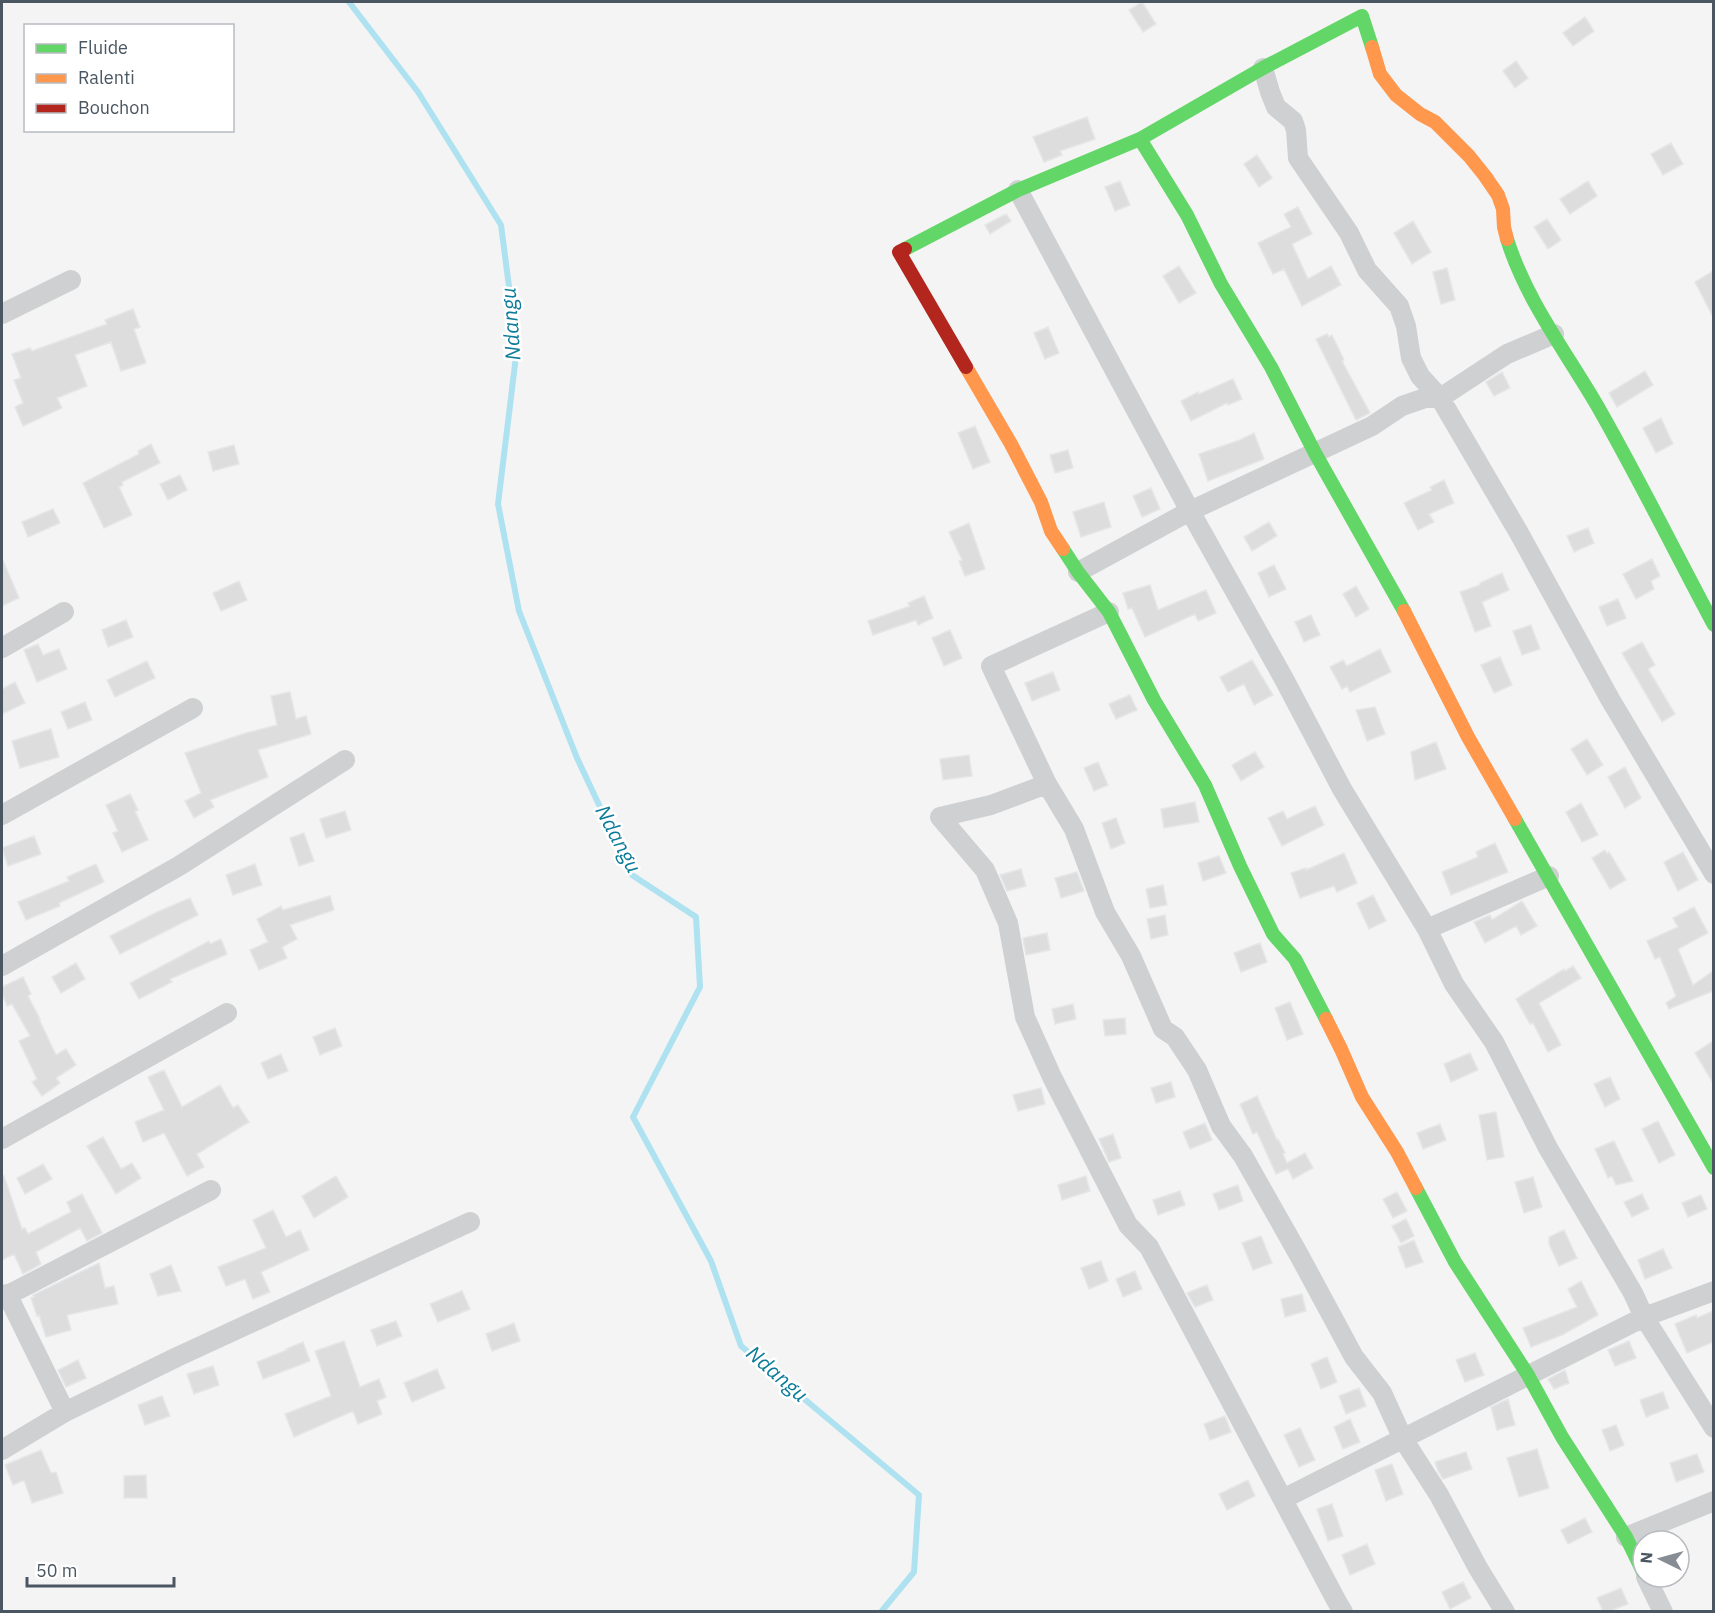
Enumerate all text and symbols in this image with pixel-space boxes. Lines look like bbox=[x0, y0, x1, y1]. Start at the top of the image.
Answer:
legend bbox=[24, 24, 234, 132]
text: Fluide bbox=[78, 36, 128, 59]
text: Ralenti bbox=[78, 66, 135, 89]
text: Bouchon bbox=[78, 96, 150, 119]
water label: Ndangu bbox=[493, 287, 527, 362]
water label: Ndangu bbox=[589, 800, 648, 877]
water label: Ndangu bbox=[741, 1339, 814, 1408]
north arrow bbox=[1631, 1529, 1691, 1589]
scale bar bbox=[27, 1550, 174, 1588]
text: N bbox=[1636, 1551, 1657, 1564]
text: 50 m bbox=[36, 1559, 78, 1582]

